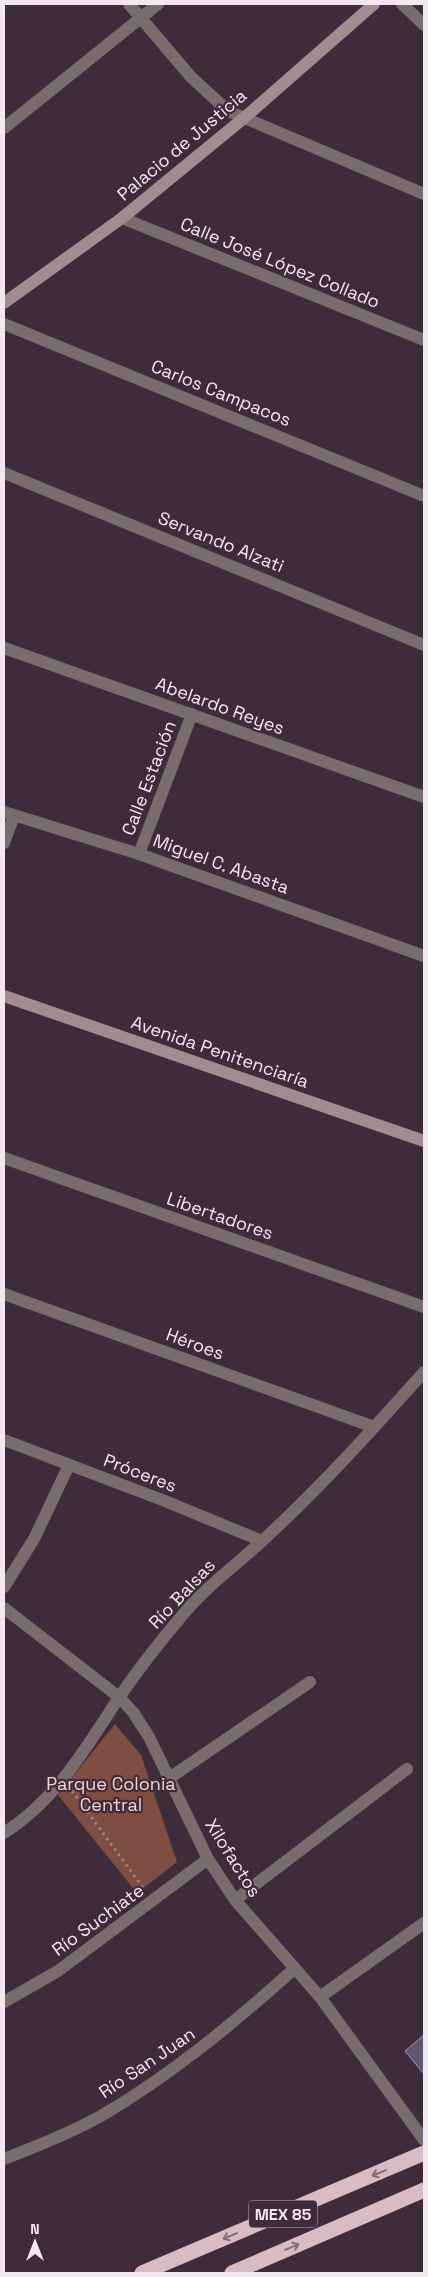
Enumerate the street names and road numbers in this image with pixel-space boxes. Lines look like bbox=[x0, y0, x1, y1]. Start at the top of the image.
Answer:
street label: Palacio de Justicia bbox=[112, 84, 251, 206]
street label: Calle José López Collado bbox=[177, 212, 383, 313]
street label: Carlos Campacos bbox=[148, 354, 294, 431]
street label: Servando Alzati bbox=[155, 506, 288, 577]
street label: Abelardo Reyes bbox=[153, 672, 288, 739]
street label: Calle Estación bbox=[116, 717, 181, 838]
street label: Miguel C. Abasta bbox=[150, 828, 292, 899]
street label: Avenida Penitenciaría bbox=[128, 1010, 312, 1093]
street label: Libertadores bbox=[164, 1187, 276, 1244]
street label: Héroes bbox=[163, 1322, 227, 1365]
street label: Próceres bbox=[100, 1448, 180, 1497]
street label: Río Balsas bbox=[143, 1554, 220, 1633]
street label: Xilofactos bbox=[200, 1814, 266, 1901]
street label: Río Suchiate bbox=[47, 1879, 148, 1961]
street label: Río San Juan bbox=[94, 2022, 199, 2103]
road number: MEX 85 bbox=[249, 2200, 317, 2228]

